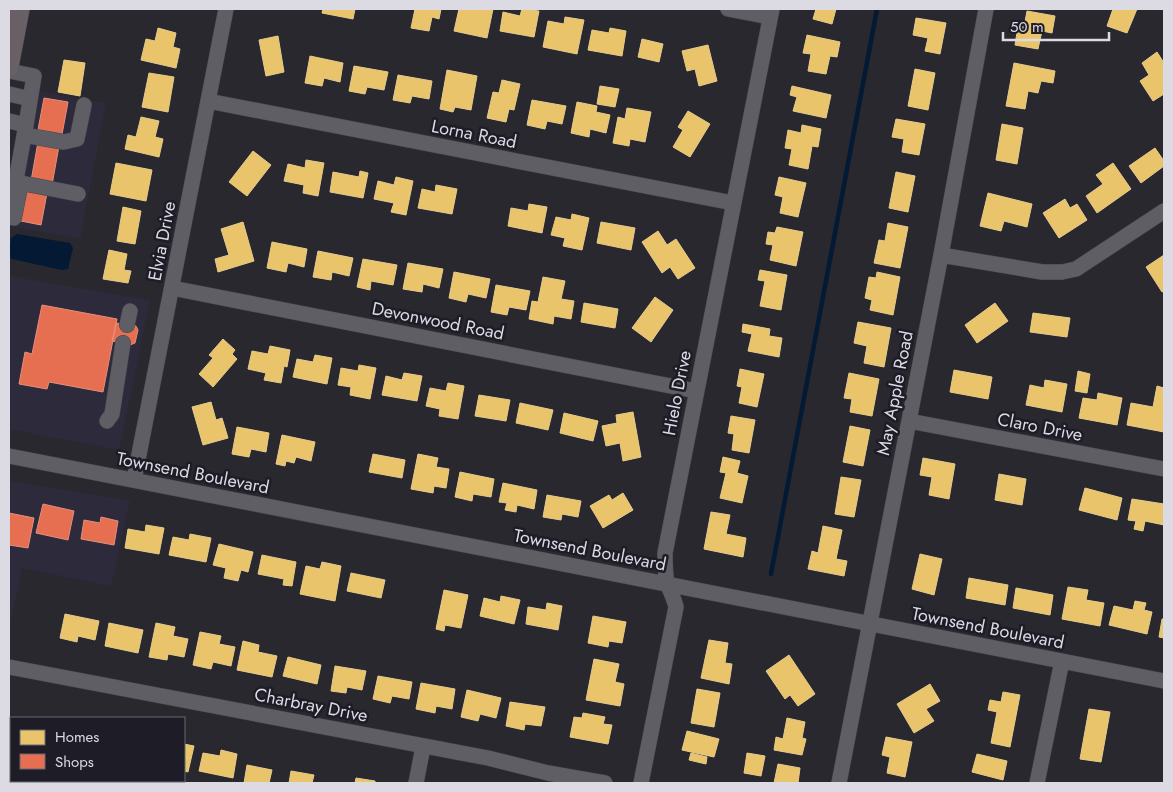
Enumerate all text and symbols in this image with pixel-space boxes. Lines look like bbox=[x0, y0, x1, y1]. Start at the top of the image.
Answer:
scale bar bbox=[1003, 10, 1109, 42]
text: 50 m bbox=[1010, 16, 1044, 38]
street label: Lorna Road bbox=[429, 113, 519, 155]
street label: Elvia Drive bbox=[142, 199, 182, 283]
street label: Devonwood Road bbox=[370, 295, 506, 347]
street label: May Apple Road bbox=[870, 328, 920, 458]
street label: Hielo Drive bbox=[656, 348, 698, 438]
street label: Claro Drive bbox=[995, 406, 1085, 448]
street label: Townsend Boulevard bbox=[114, 445, 272, 501]
street label: Townsend Boulevard bbox=[511, 522, 669, 578]
street label: Townsend Boulevard bbox=[909, 600, 1067, 656]
street label: Charbray Drive bbox=[252, 681, 370, 729]
legend bbox=[10, 717, 185, 782]
text: Homes bbox=[55, 726, 99, 748]
text: Shops bbox=[55, 751, 94, 773]

